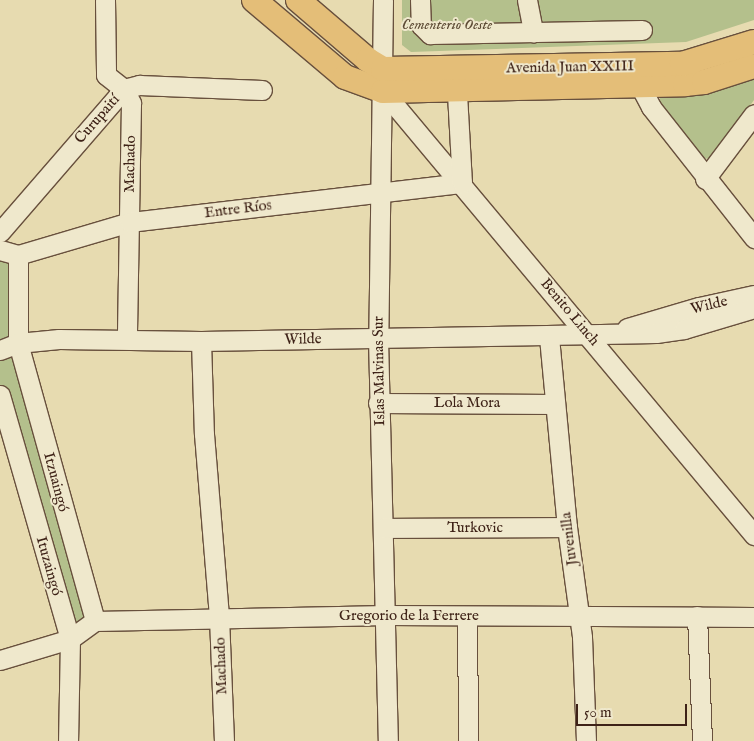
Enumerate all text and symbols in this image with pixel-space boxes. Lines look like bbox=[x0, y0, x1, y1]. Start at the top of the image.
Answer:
park label: Cementerio Oeste bbox=[402, 16, 492, 34]
street label: Avenida Juan XXIII bbox=[506, 57, 634, 77]
street label: Curupaití bbox=[71, 91, 123, 147]
street label: Machado bbox=[120, 135, 140, 193]
street label: Entre Ríos bbox=[203, 196, 273, 222]
street label: Benito Linch bbox=[537, 275, 603, 349]
street label: Wilde bbox=[689, 292, 729, 318]
street label: Islas Malvinas Sur bbox=[369, 316, 389, 426]
street label: Wilde bbox=[284, 330, 322, 348]
street label: Lola Mora bbox=[434, 394, 500, 412]
street label: Itzuaingó bbox=[39, 450, 73, 514]
street label: Juvenilla bbox=[557, 511, 581, 567]
street label: Turkovic bbox=[447, 519, 503, 537]
street label: Ituzaingó bbox=[32, 534, 66, 598]
street label: Gregorio de la Ferrere bbox=[339, 607, 479, 625]
street label: Machado bbox=[211, 637, 231, 695]
scale bar bbox=[579, 694, 690, 726]
text: 50 m bbox=[584, 703, 612, 722]

